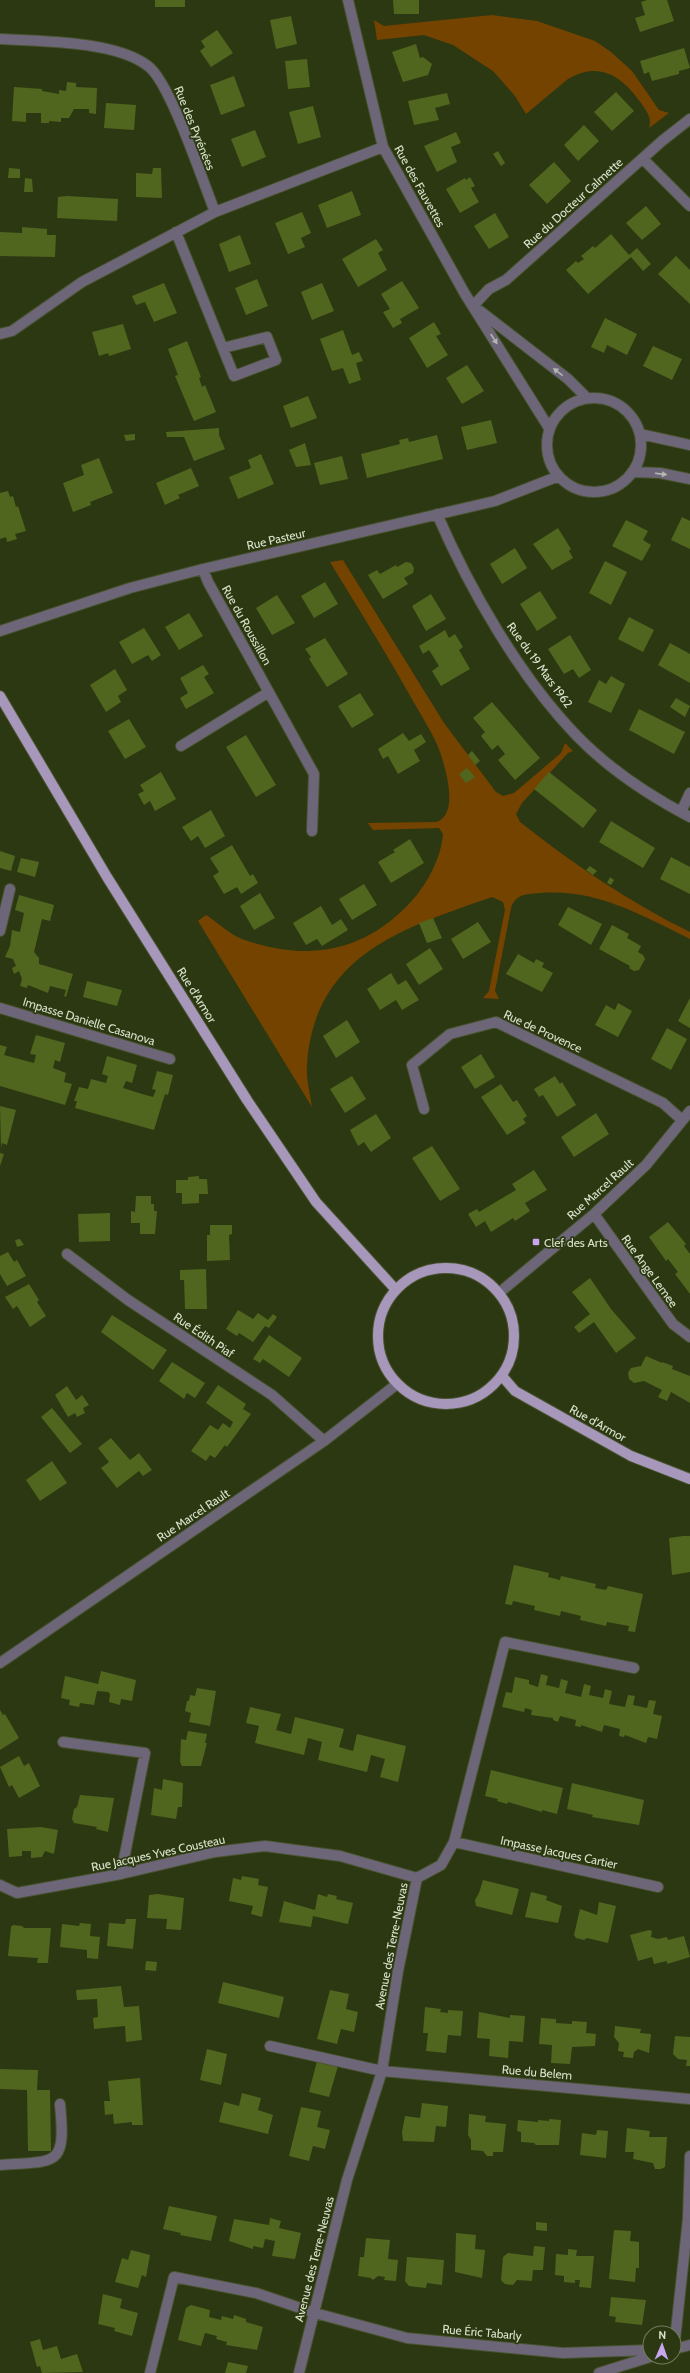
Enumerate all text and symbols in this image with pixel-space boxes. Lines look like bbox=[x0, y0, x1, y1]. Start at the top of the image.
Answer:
street label: Rue des Pyrénées bbox=[171, 84, 219, 172]
street label: Rue des Fauvettes bbox=[391, 142, 449, 230]
street label: Rue du Docteur Calmette bbox=[520, 154, 626, 252]
one-way arrow bbox=[490, 334, 498, 344]
one-way arrow bbox=[553, 367, 564, 376]
one-way arrow bbox=[655, 470, 667, 477]
street label: Rue Pasteur bbox=[245, 525, 307, 553]
street label: Rue du Roussillon bbox=[219, 582, 275, 668]
street label: Rue du 19 Mars 1962 bbox=[504, 619, 576, 711]
street label: Rue d'Armor bbox=[174, 965, 220, 1026]
street label: Impasse Danielle Casanova bbox=[21, 994, 157, 1048]
street label: Rue de Provence bbox=[501, 1006, 585, 1056]
street label: Rue Marcel Rault bbox=[564, 1155, 636, 1223]
street label: Rue Ange Lemee bbox=[619, 1232, 681, 1310]
place label: Clef des Arts bbox=[544, 1235, 608, 1250]
marker: Clef des Arts bbox=[531, 1237, 541, 1247]
street label: Rue Édith Piaf bbox=[171, 1309, 237, 1361]
street label: Rue d'Armor bbox=[567, 1401, 629, 1445]
street label: Rue Marcel Rault bbox=[154, 1485, 232, 1545]
street label: Rue Jacques Yves Cousteau bbox=[90, 1831, 226, 1875]
street label: Impasse Jacques Cartier bbox=[499, 1832, 619, 1872]
street label: Avenue des Terre-Neuvas bbox=[371, 1881, 411, 2011]
street label: Rue du Belem bbox=[501, 2061, 573, 2083]
street label: Avenue des Terre-Neuvas bbox=[291, 2195, 337, 2323]
street label: Rue Éric Tabarly bbox=[442, 2321, 522, 2343]
north arrow bbox=[642, 2325, 682, 2365]
text: N bbox=[658, 2328, 666, 2342]

